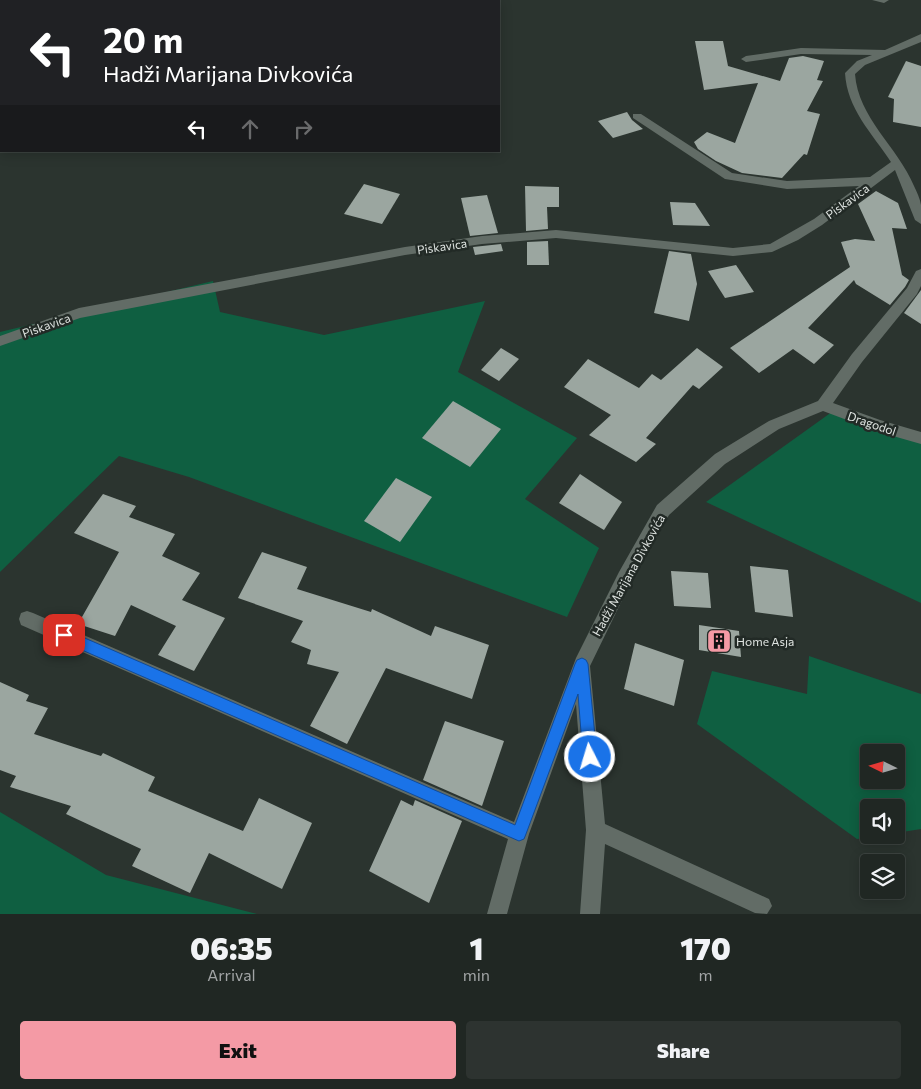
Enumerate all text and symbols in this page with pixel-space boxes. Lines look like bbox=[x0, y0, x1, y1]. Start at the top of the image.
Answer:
text: 20 m bbox=[103, 17, 183, 60]
icon: left bbox=[20, 20, 85, 85]
text: Hadži Marijana Divkovića bbox=[103, 60, 353, 87]
icon: left bbox=[183, 115, 211, 143]
icon: ahead bbox=[236, 115, 264, 143]
icon: right bbox=[289, 115, 317, 143]
street label: Piskavica bbox=[823, 181, 871, 221]
street label: Piskavica bbox=[416, 236, 468, 256]
street label: Piskavica bbox=[20, 310, 72, 340]
street label: Dragodol bbox=[846, 408, 898, 438]
street label: Hadži Marijana Divkovića bbox=[589, 512, 667, 638]
pin bbox=[43, 614, 85, 656]
icon: arrive bbox=[50, 621, 78, 649]
building icon: Home Asja bbox=[706, 628, 732, 654]
place label: Home Asja bbox=[736, 634, 794, 648]
position arrow bbox=[563, 730, 615, 782]
north arrow bbox=[860, 744, 905, 789]
map controls bbox=[860, 744, 905, 899]
button: sound bbox=[860, 799, 905, 844]
button: layers bbox=[860, 854, 905, 899]
text: 06:35 bbox=[190, 929, 273, 966]
text: 1 bbox=[469, 929, 483, 966]
text: 170 bbox=[680, 929, 731, 966]
text: Arrival bbox=[207, 965, 256, 984]
text: min bbox=[463, 965, 490, 984]
text: m bbox=[699, 965, 712, 984]
button: Exit bbox=[20, 1021, 456, 1079]
button: Share bbox=[466, 1021, 901, 1079]

